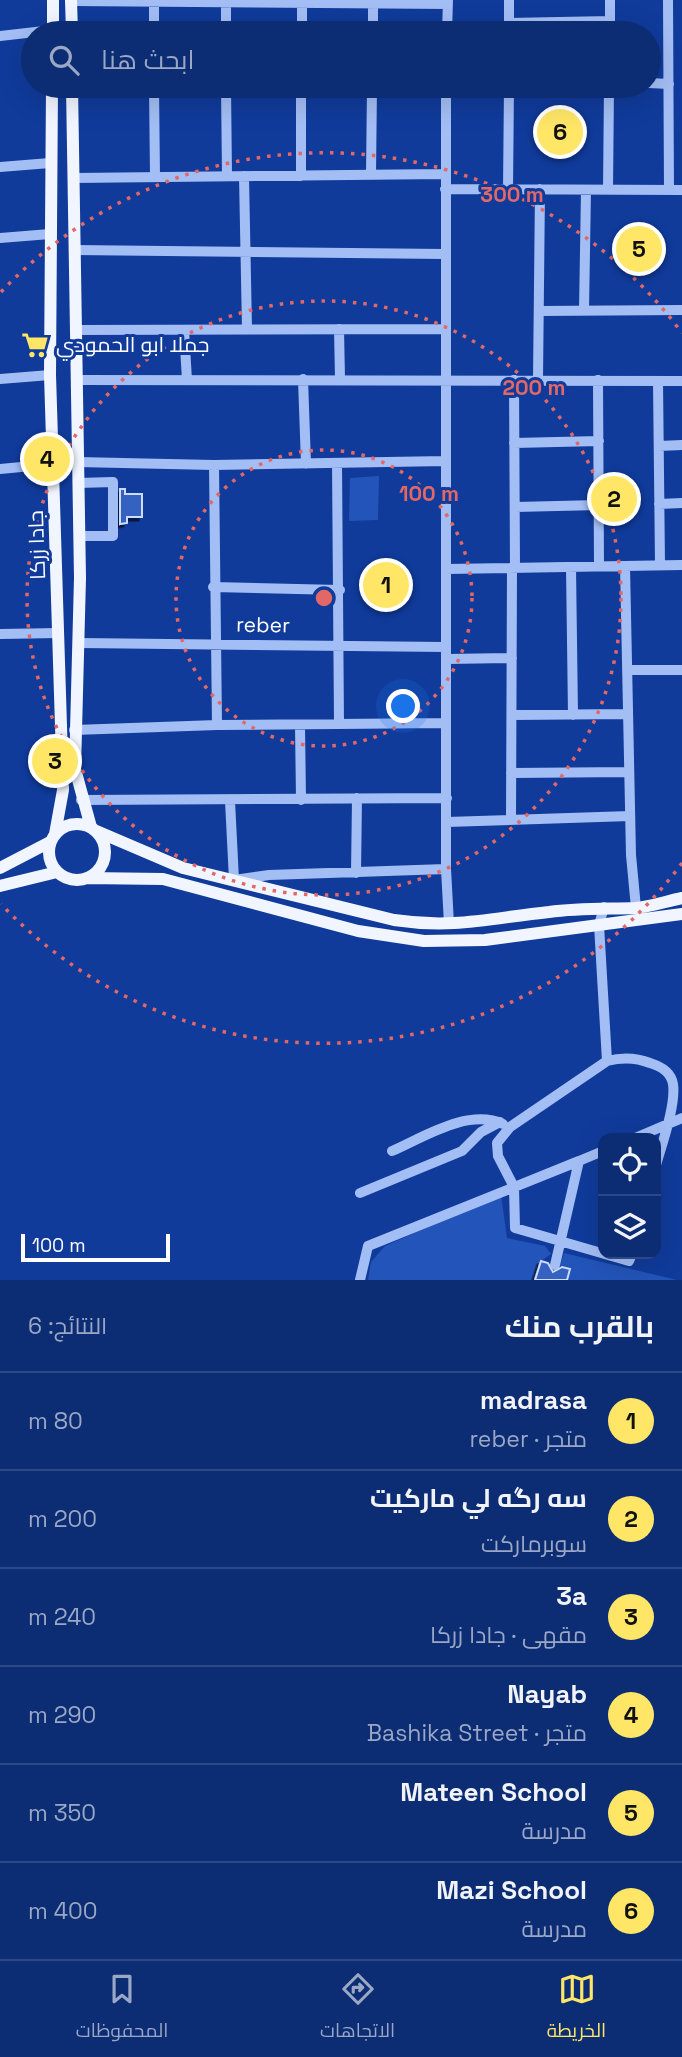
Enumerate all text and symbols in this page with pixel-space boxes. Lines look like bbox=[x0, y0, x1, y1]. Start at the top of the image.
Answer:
search box bbox=[21, 21, 661, 98]
icon: search bbox=[45, 41, 83, 79]
text: ابحث هنا bbox=[101, 43, 195, 77]
pin: 6 bbox=[537, 106, 583, 158]
text: 300 m bbox=[480, 181, 544, 208]
pin: 5 bbox=[616, 223, 662, 275]
supermarket icon: جملا ابو الحمودي bbox=[20, 330, 50, 360]
place label: جملا ابو الحمودي bbox=[56, 331, 209, 361]
text: 200 m bbox=[503, 374, 565, 401]
pin: 4 bbox=[24, 433, 70, 485]
pin: 2 bbox=[591, 473, 637, 525]
text: 100 m bbox=[399, 480, 459, 507]
street label: جادا زرکا bbox=[22, 510, 51, 580]
pin: 1 bbox=[363, 559, 409, 611]
centre of rings bbox=[312, 586, 336, 610]
street label: reber bbox=[236, 611, 290, 638]
your location bbox=[386, 689, 420, 723]
pin: 3 bbox=[32, 735, 78, 787]
map controls bbox=[598, 1133, 661, 1259]
button: locate bbox=[598, 1133, 661, 1196]
button: layers bbox=[598, 1196, 661, 1259]
scale bar bbox=[21, 1231, 170, 1263]
text: 100 m bbox=[32, 1233, 86, 1258]
text: بالقرب منك bbox=[505, 1307, 654, 1346]
text: النتائج: 6 bbox=[28, 1311, 107, 1341]
text: madrasa bbox=[480, 1383, 587, 1417]
text: 80 m bbox=[28, 1406, 83, 1436]
text: 1 bbox=[626, 1406, 636, 1436]
text: متجر · reber bbox=[470, 1424, 587, 1454]
text: سه رگه لي ماركيت bbox=[370, 1481, 587, 1515]
text: 200 m bbox=[28, 1504, 97, 1534]
text: 2 bbox=[624, 1504, 638, 1534]
text: سوبرماركت bbox=[481, 1529, 587, 1559]
text: 3a bbox=[556, 1579, 587, 1613]
text: 240 m bbox=[28, 1602, 96, 1632]
text: 3 bbox=[624, 1602, 638, 1632]
text: مقهى · جادا زرکا bbox=[430, 1620, 587, 1650]
text: Nayab bbox=[507, 1677, 587, 1711]
text: 290 m bbox=[28, 1700, 96, 1730]
text: 4 bbox=[624, 1700, 638, 1730]
text: متجر · Bashika Street bbox=[367, 1718, 587, 1748]
text: Mateen School bbox=[400, 1775, 587, 1809]
text: 350 m bbox=[28, 1798, 96, 1828]
text: 5 bbox=[624, 1798, 638, 1828]
text: مدرسة bbox=[522, 1816, 587, 1846]
text: Mazi School bbox=[436, 1873, 587, 1907]
text: 400 m bbox=[28, 1896, 98, 1926]
text: 6 bbox=[624, 1896, 638, 1926]
text: مدرسة bbox=[522, 1914, 587, 1944]
tab: المحفوظات bbox=[76, 1970, 168, 2048]
tab: الاتجاهات bbox=[320, 1970, 395, 2048]
tab: الخريطة bbox=[547, 1970, 606, 2048]

